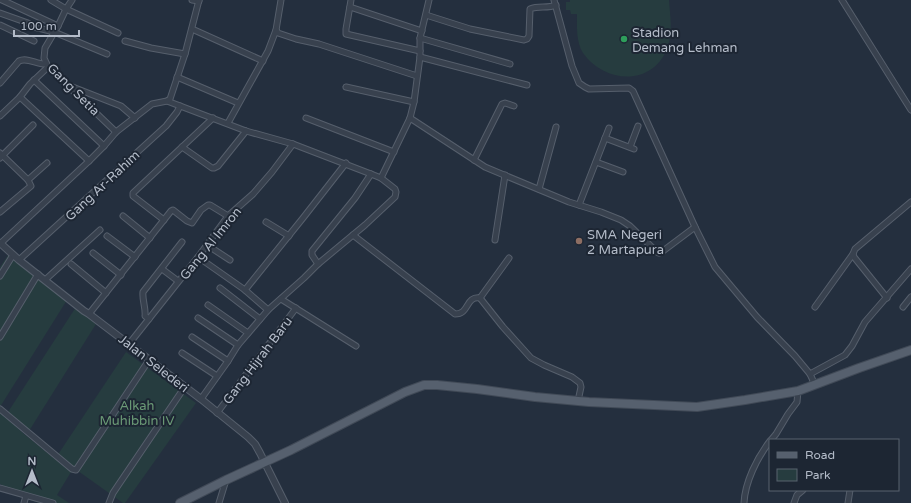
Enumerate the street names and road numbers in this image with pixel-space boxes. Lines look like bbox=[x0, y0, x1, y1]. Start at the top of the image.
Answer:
street label: Gang Setia bbox=[44, 60, 103, 119]
street label: Gang Ar-Rahim bbox=[62, 147, 143, 224]
street label: Gang Al Imron bbox=[177, 204, 245, 283]
street label: Gang Hijrah Baru bbox=[220, 314, 296, 408]
street label: Jalan Selederi bbox=[115, 331, 192, 396]

